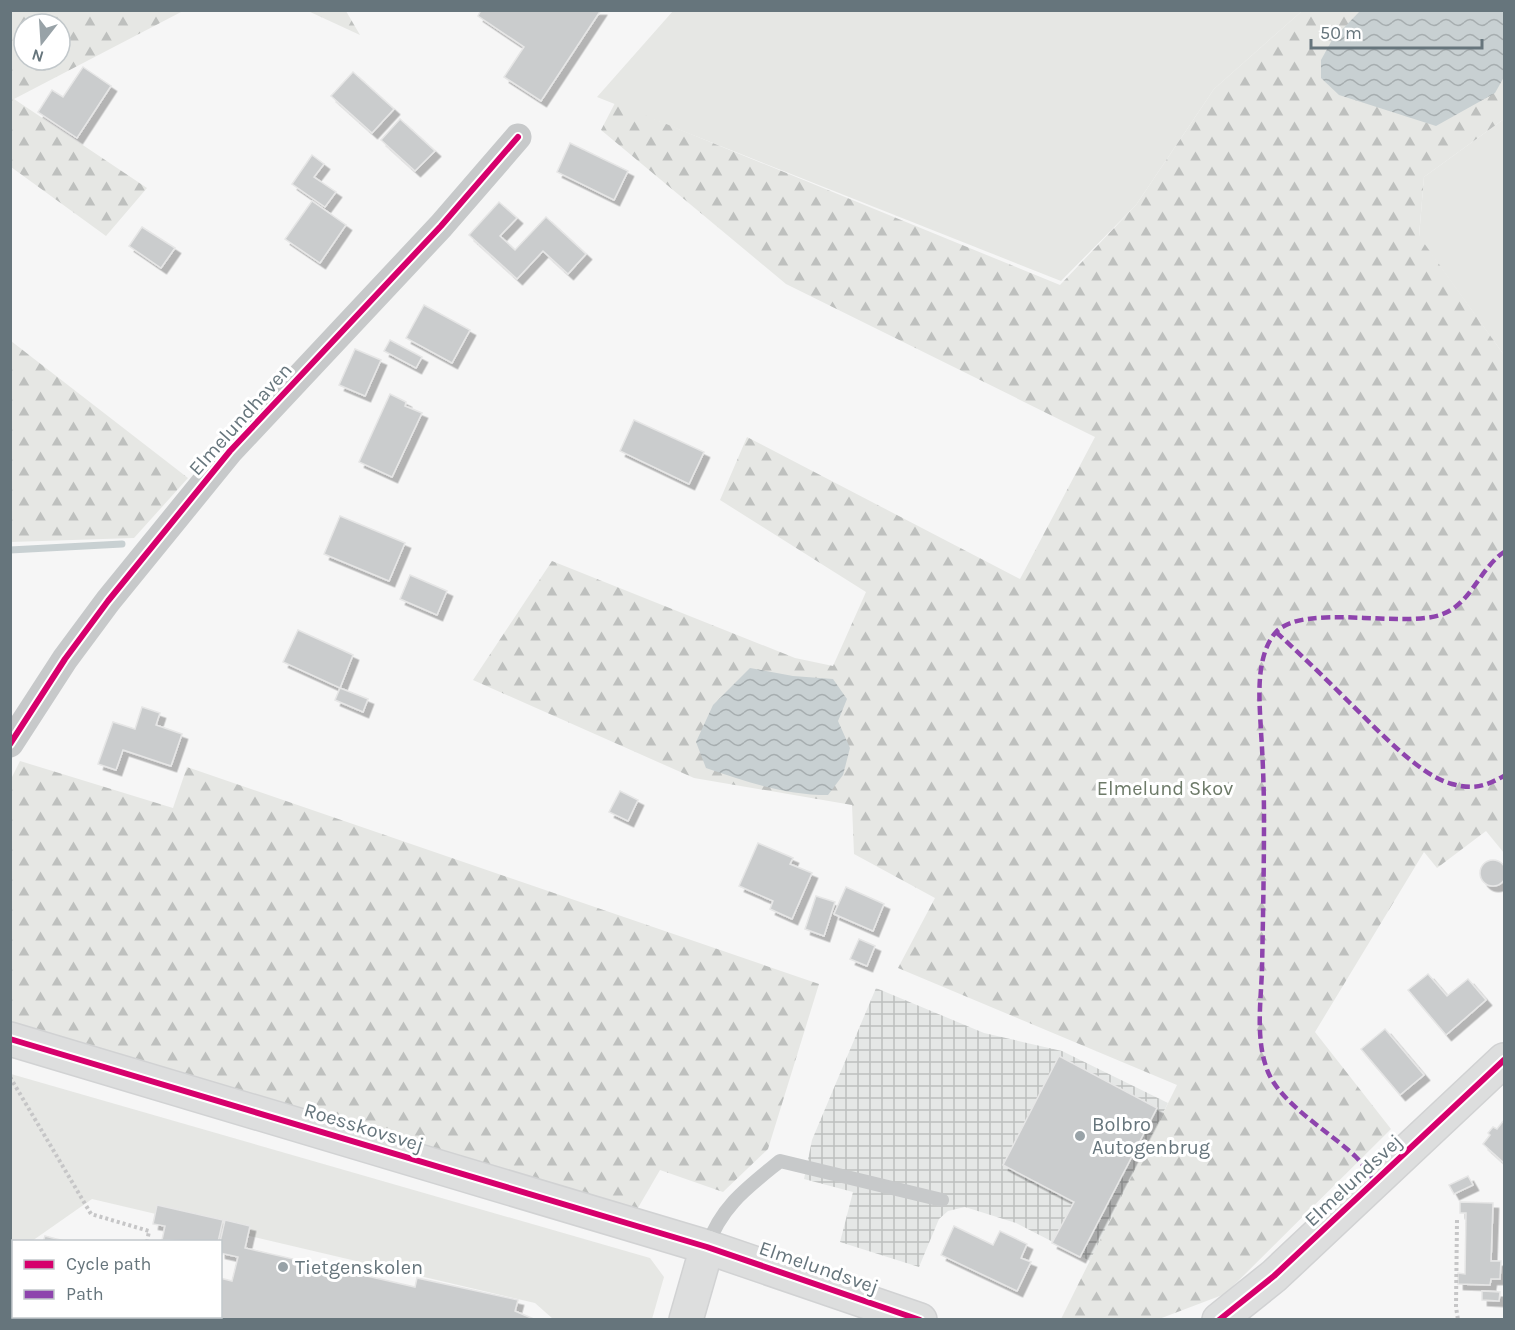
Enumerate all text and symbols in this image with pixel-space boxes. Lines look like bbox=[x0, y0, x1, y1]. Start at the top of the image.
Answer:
north arrow bbox=[12, 12, 72, 72]
scale bar bbox=[1311, 12, 1482, 50]
text: 50 m bbox=[1320, 22, 1362, 44]
text: N bbox=[29, 45, 46, 67]
street label: Elmelundhaven bbox=[184, 359, 297, 480]
park label: Elmelund Skov bbox=[1097, 777, 1233, 800]
street label: Roesskovsvej bbox=[301, 1098, 426, 1157]
place label: Bolbro Autogenbrug bbox=[1092, 1113, 1210, 1159]
marker: Bolbro Autogenbrug bbox=[1073, 1129, 1087, 1143]
street label: Elmelundsvej bbox=[1300, 1129, 1407, 1231]
street label: Elmelundsvej bbox=[756, 1236, 881, 1299]
legend bbox=[12, 1240, 222, 1318]
text: Cycle path bbox=[66, 1253, 151, 1275]
place label: Tietgenskolen bbox=[295, 1256, 423, 1279]
marker: Tietgenskolen bbox=[276, 1260, 290, 1274]
text: Path bbox=[66, 1283, 104, 1305]

